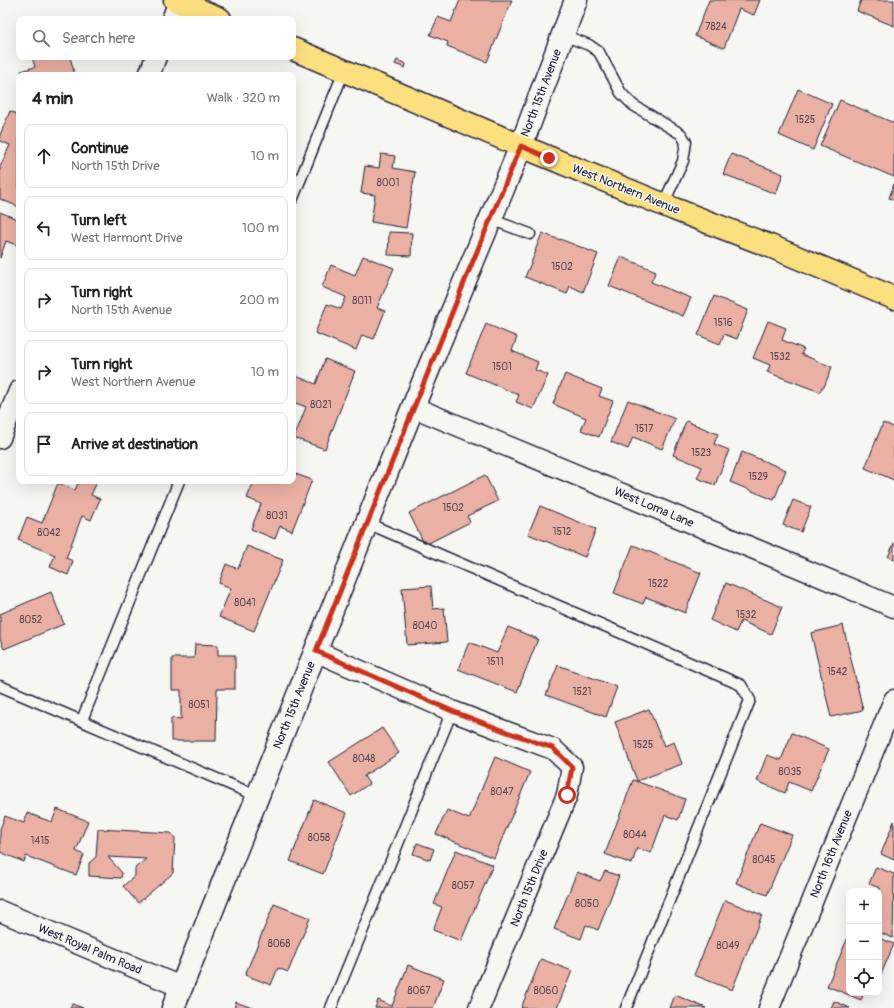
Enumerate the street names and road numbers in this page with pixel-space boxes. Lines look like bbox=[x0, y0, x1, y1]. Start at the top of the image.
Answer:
street label: North 15th Avenue bbox=[518, 47, 565, 139]
street label: West Northern Avenue bbox=[570, 161, 682, 218]
street label: West Loma Lane bbox=[612, 484, 696, 531]
street label: North 15th Avenue bbox=[270, 659, 319, 751]
street label: North 16th Avenue bbox=[807, 808, 856, 900]
street label: North 15th Drive bbox=[507, 847, 552, 929]
street label: West Royal Palm Road bbox=[36, 921, 144, 978]

